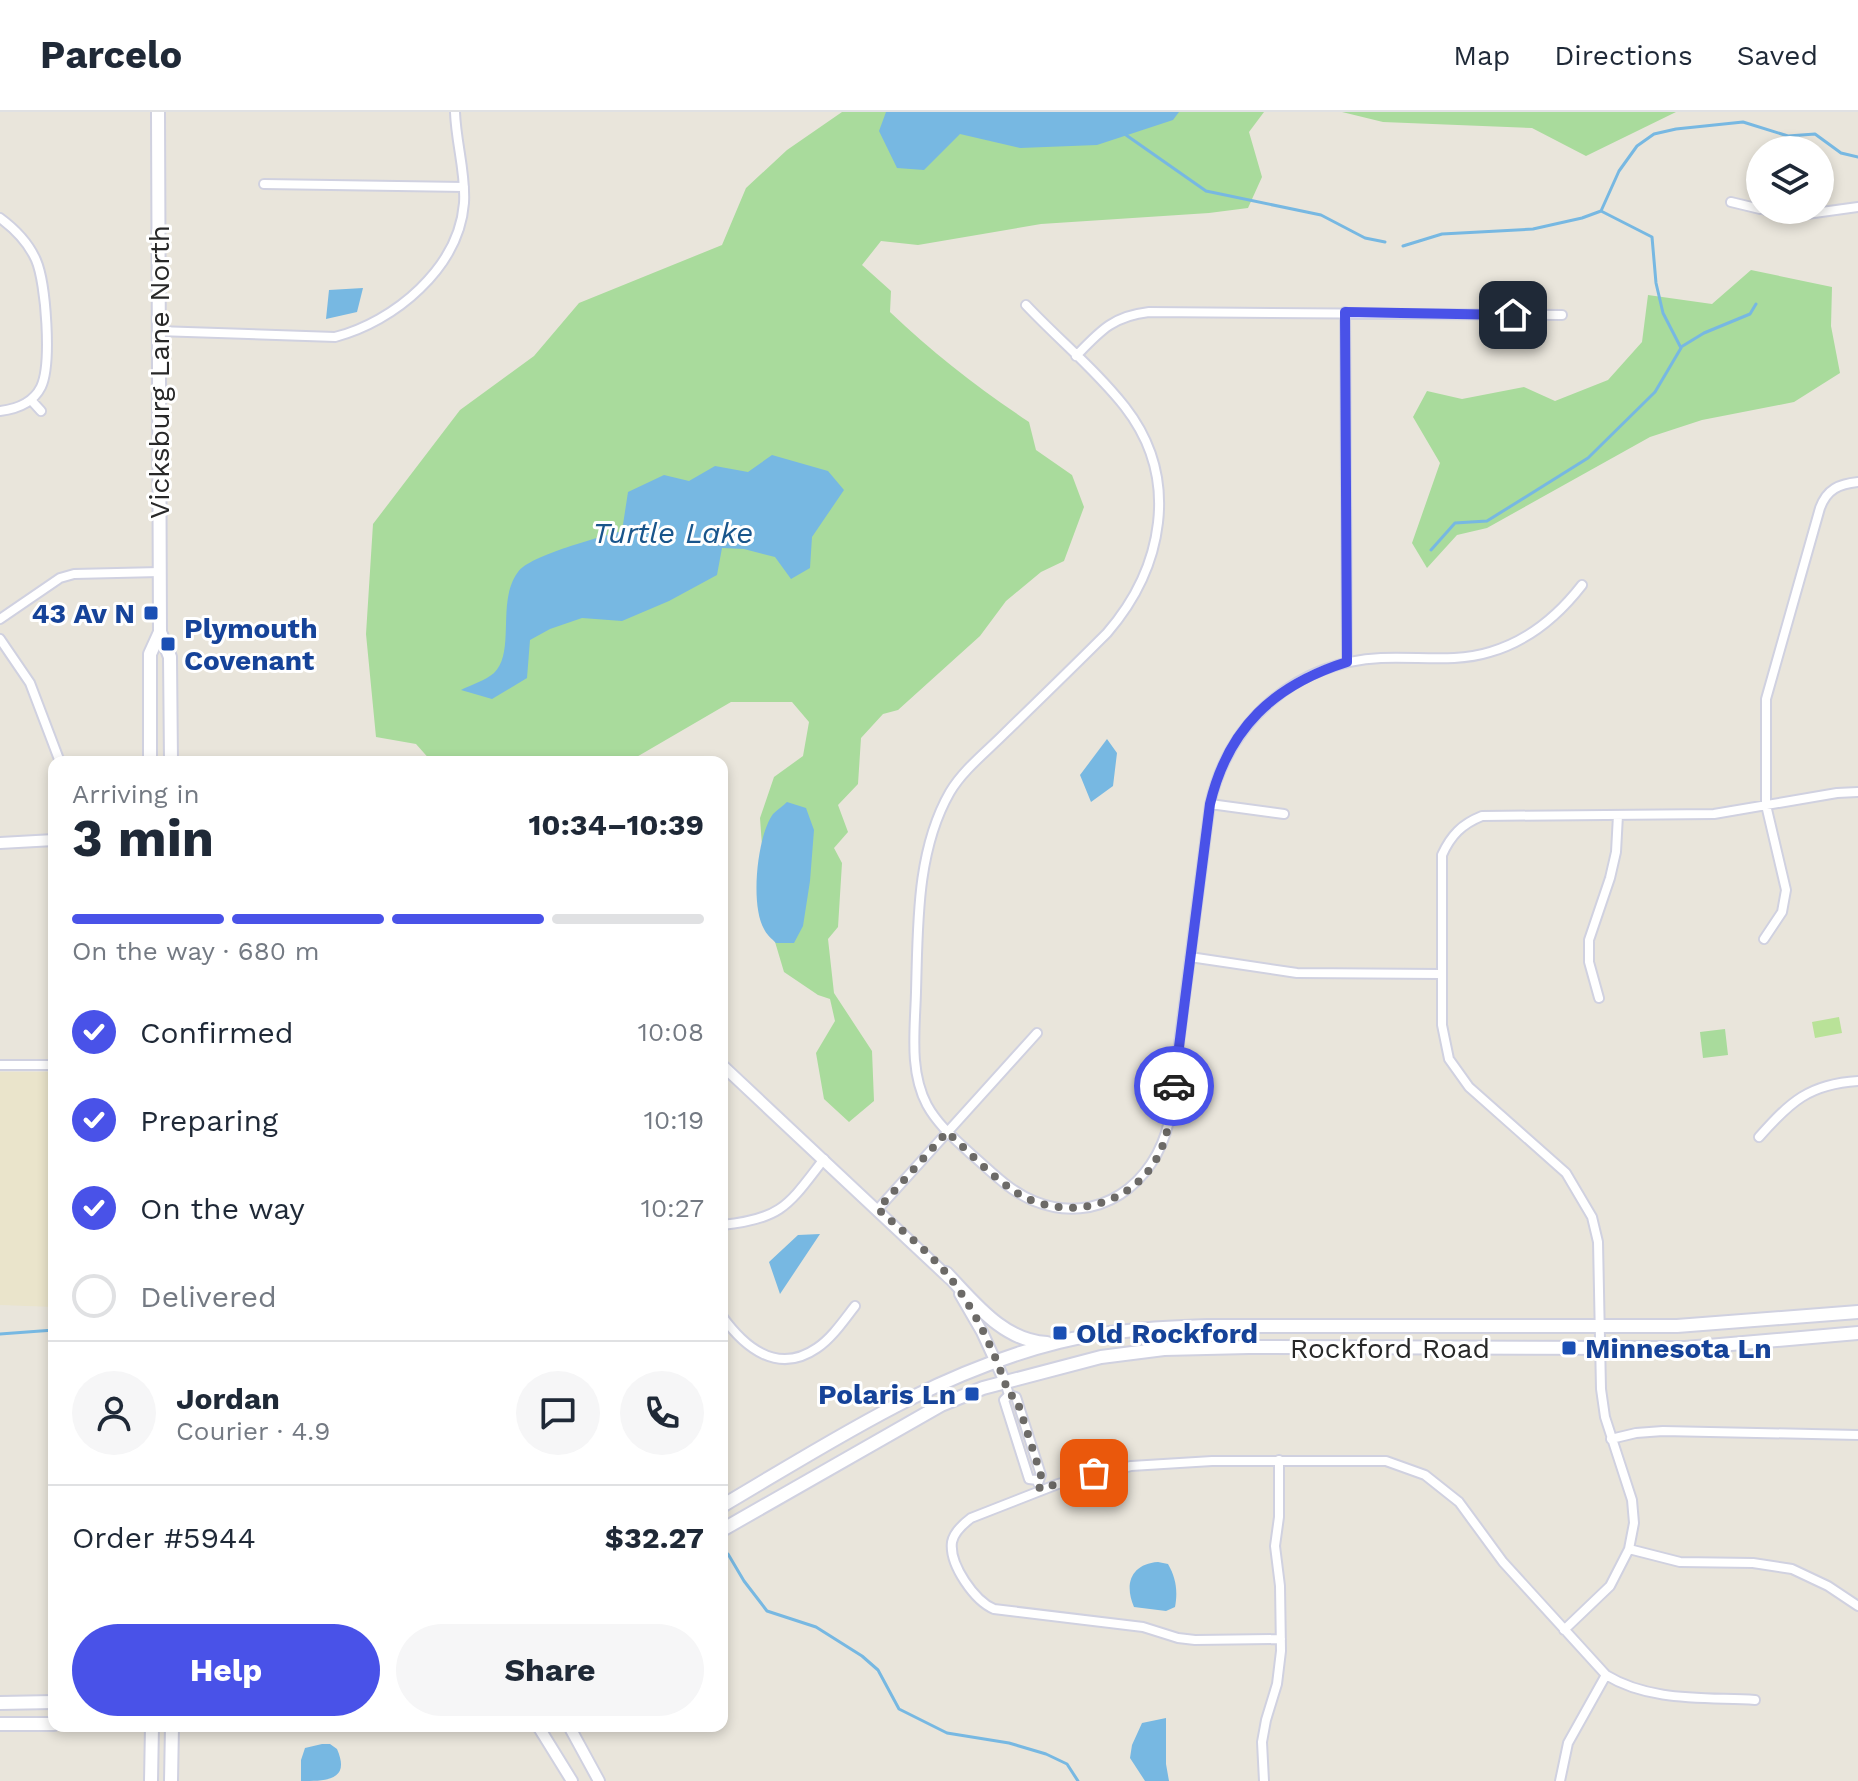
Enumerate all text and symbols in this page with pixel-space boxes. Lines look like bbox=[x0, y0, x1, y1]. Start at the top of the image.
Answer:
text: Parcelo bbox=[40, 33, 182, 77]
text: Map bbox=[1453, 39, 1510, 72]
text: Directions bbox=[1554, 39, 1693, 72]
text: Saved bbox=[1737, 39, 1818, 72]
map controls bbox=[1746, 136, 1834, 224]
button: layers bbox=[1746, 136, 1834, 224]
street label: Vicksburg Lane North bbox=[143, 225, 176, 519]
pin bbox=[1479, 281, 1547, 349]
icon: home bbox=[1491, 293, 1535, 337]
water label: Turtle Lake bbox=[593, 515, 753, 550]
place label: 43 Av N bbox=[31, 597, 135, 630]
marker: 43 Av N bbox=[142, 604, 160, 622]
place label: Plymouth Covenant bbox=[184, 612, 318, 677]
marker: Plymouth Covenant bbox=[159, 635, 177, 653]
text: Arriving in bbox=[72, 779, 200, 809]
text: 10:34–10:39 bbox=[528, 807, 704, 842]
text: 3 min bbox=[72, 808, 214, 869]
text: On the way · 680 m bbox=[72, 936, 319, 966]
icon: check bbox=[72, 1010, 116, 1054]
text: Confirmed bbox=[140, 1015, 294, 1050]
text: 10:08 bbox=[638, 1017, 704, 1047]
courier bbox=[1134, 1046, 1214, 1126]
icon: car bbox=[1152, 1064, 1196, 1108]
icon: check bbox=[72, 1098, 116, 1142]
text: Preparing bbox=[140, 1103, 278, 1138]
text: 10:19 bbox=[644, 1105, 704, 1135]
icon: check bbox=[72, 1186, 116, 1230]
text: On the way bbox=[140, 1191, 305, 1226]
text: 10:27 bbox=[641, 1193, 704, 1223]
text: Delivered bbox=[140, 1279, 277, 1314]
place label: Old Rockford bbox=[1076, 1317, 1258, 1350]
marker: Old Rockford bbox=[1051, 1324, 1069, 1342]
street label: Rockford Road bbox=[1290, 1332, 1490, 1365]
place label: Minnesota Ln bbox=[1585, 1332, 1772, 1365]
marker: Minnesota Ln bbox=[1560, 1339, 1578, 1357]
button: person bbox=[72, 1371, 156, 1455]
button: chat bbox=[516, 1371, 600, 1455]
button: phone bbox=[620, 1371, 704, 1455]
place label: Polaris Ln bbox=[818, 1378, 956, 1411]
text: Jordan bbox=[176, 1381, 280, 1416]
marker: Polaris Ln bbox=[963, 1385, 981, 1403]
text: Courier · 4.9 bbox=[176, 1416, 330, 1446]
pin bbox=[1060, 1439, 1128, 1507]
icon: bag bbox=[1072, 1451, 1116, 1495]
text: Order #5944 bbox=[72, 1520, 256, 1555]
text: $32.27 bbox=[605, 1520, 704, 1555]
button: Help bbox=[72, 1624, 380, 1716]
button: Share bbox=[396, 1624, 704, 1716]

